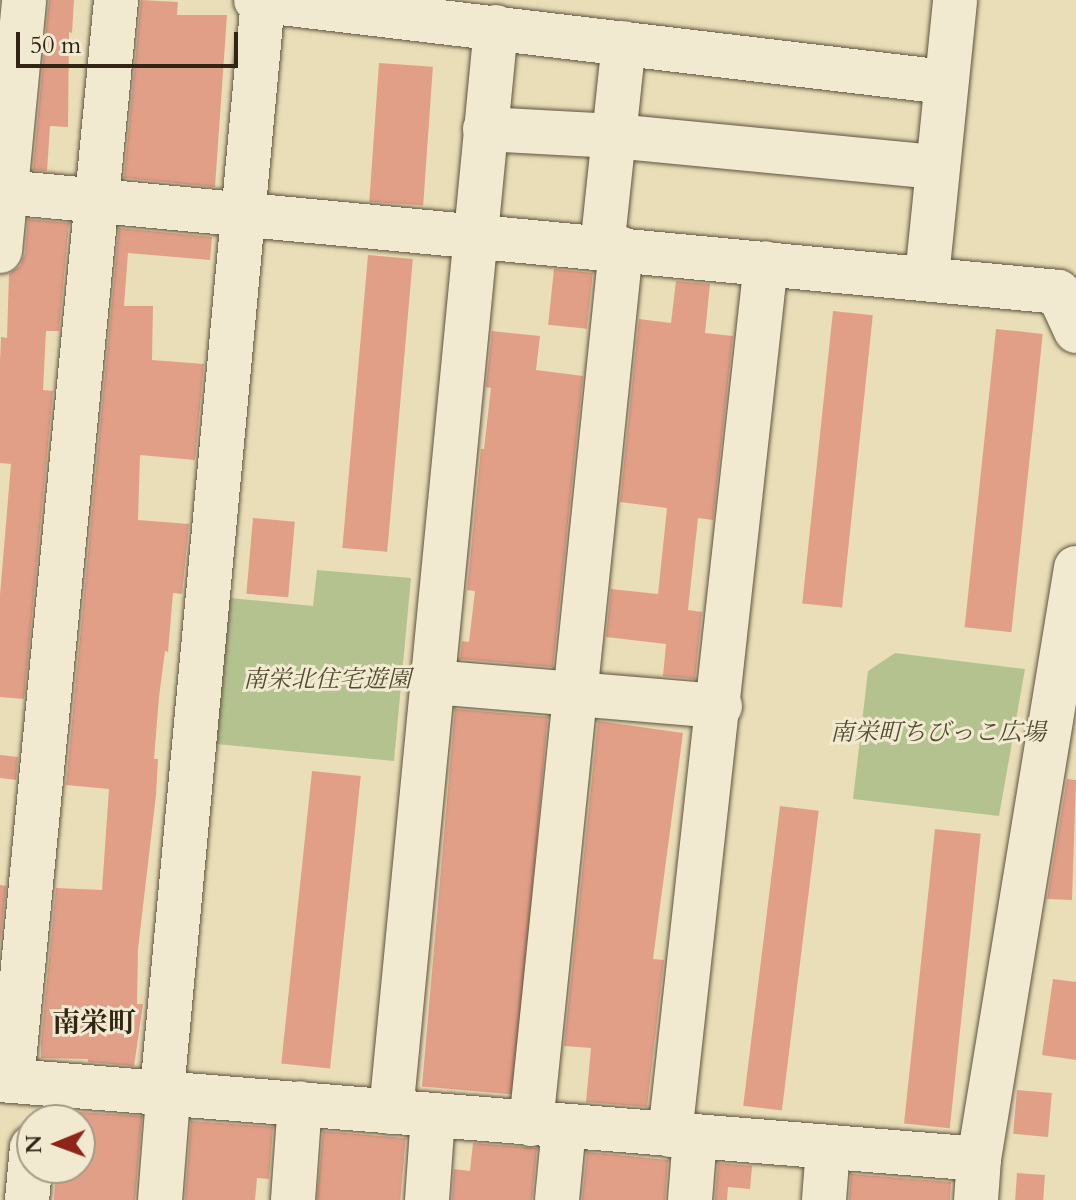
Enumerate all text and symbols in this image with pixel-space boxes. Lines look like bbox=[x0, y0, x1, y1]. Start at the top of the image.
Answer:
scale bar bbox=[20, 16, 242, 66]
text: 50 m bbox=[30, 29, 81, 62]
park label: 南栄北住宅遊園 bbox=[243, 666, 411, 694]
park label: 南栄町ちびっこ広場 bbox=[830, 719, 1046, 747]
district label: 南栄町 bbox=[52, 1006, 136, 1040]
north arrow bbox=[16, 1104, 96, 1184]
text: N bbox=[19, 1135, 49, 1154]

